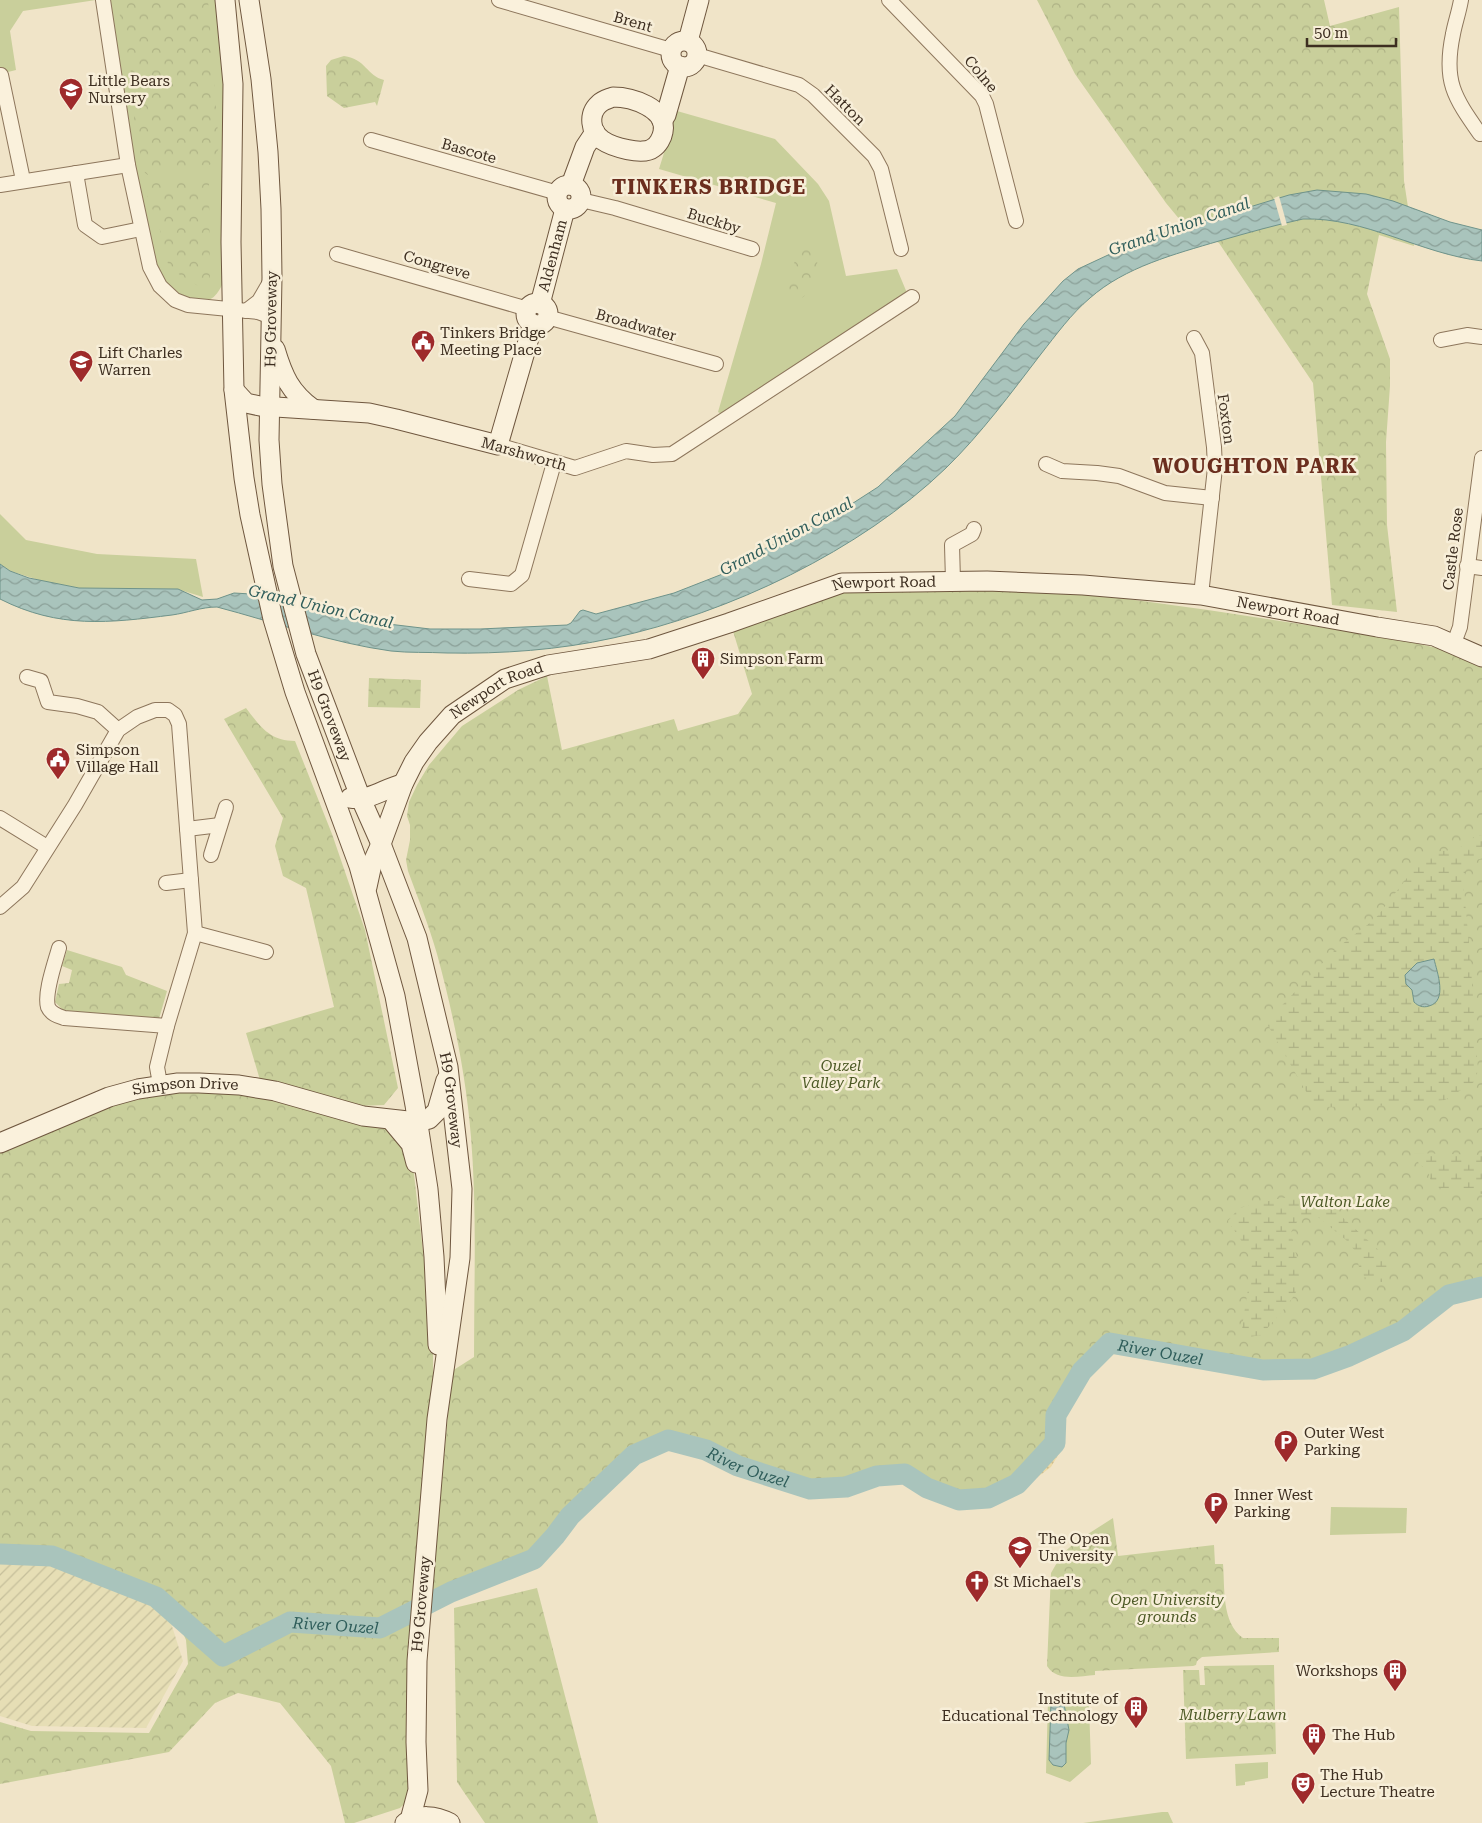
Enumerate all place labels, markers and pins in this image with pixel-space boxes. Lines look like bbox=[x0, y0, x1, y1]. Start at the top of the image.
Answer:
place label: Little Bears Nursery bbox=[88, 72, 170, 107]
school or university icon: Little Bears Nursery bbox=[58, 77, 84, 111]
place label: Tinkers Bridge Meeting Place bbox=[440, 324, 546, 359]
public building icon: Tinkers Bridge Meeting Place bbox=[410, 329, 436, 363]
place label: Lift Charles Warren bbox=[98, 344, 182, 379]
school or university icon: Lift Charles Warren bbox=[68, 349, 94, 383]
building icon: Simpson Farm bbox=[690, 646, 716, 680]
place label: Simpson Farm bbox=[720, 650, 824, 668]
place label: Simpson Village Hall bbox=[76, 741, 159, 776]
public building icon: Simpson Village Hall bbox=[45, 746, 71, 780]
place label: Outer West Parking bbox=[1304, 1424, 1385, 1459]
parking icon: Outer West Parking bbox=[1273, 1429, 1299, 1463]
place label: Inner West Parking bbox=[1234, 1486, 1313, 1521]
parking icon: Inner West Parking bbox=[1203, 1491, 1229, 1525]
place label: The Open University bbox=[1038, 1530, 1114, 1565]
school or university icon: The Open University bbox=[1007, 1535, 1033, 1569]
church icon: St Michael's bbox=[964, 1569, 990, 1603]
place label: St Michael's bbox=[994, 1573, 1081, 1591]
building icon: Workshops bbox=[1382, 1658, 1408, 1692]
place label: Workshops bbox=[1296, 1662, 1378, 1680]
place label: Institute of Educational Technology bbox=[942, 1690, 1119, 1725]
building icon: Institute of Educational Technology bbox=[1123, 1695, 1149, 1729]
building icon: The Hub bbox=[1301, 1722, 1327, 1756]
place label: The Hub bbox=[1332, 1726, 1395, 1744]
place label: The Hub Lecture Theatre bbox=[1320, 1766, 1435, 1801]
theatre icon: The Hub Lecture Theatre bbox=[1290, 1771, 1316, 1805]

